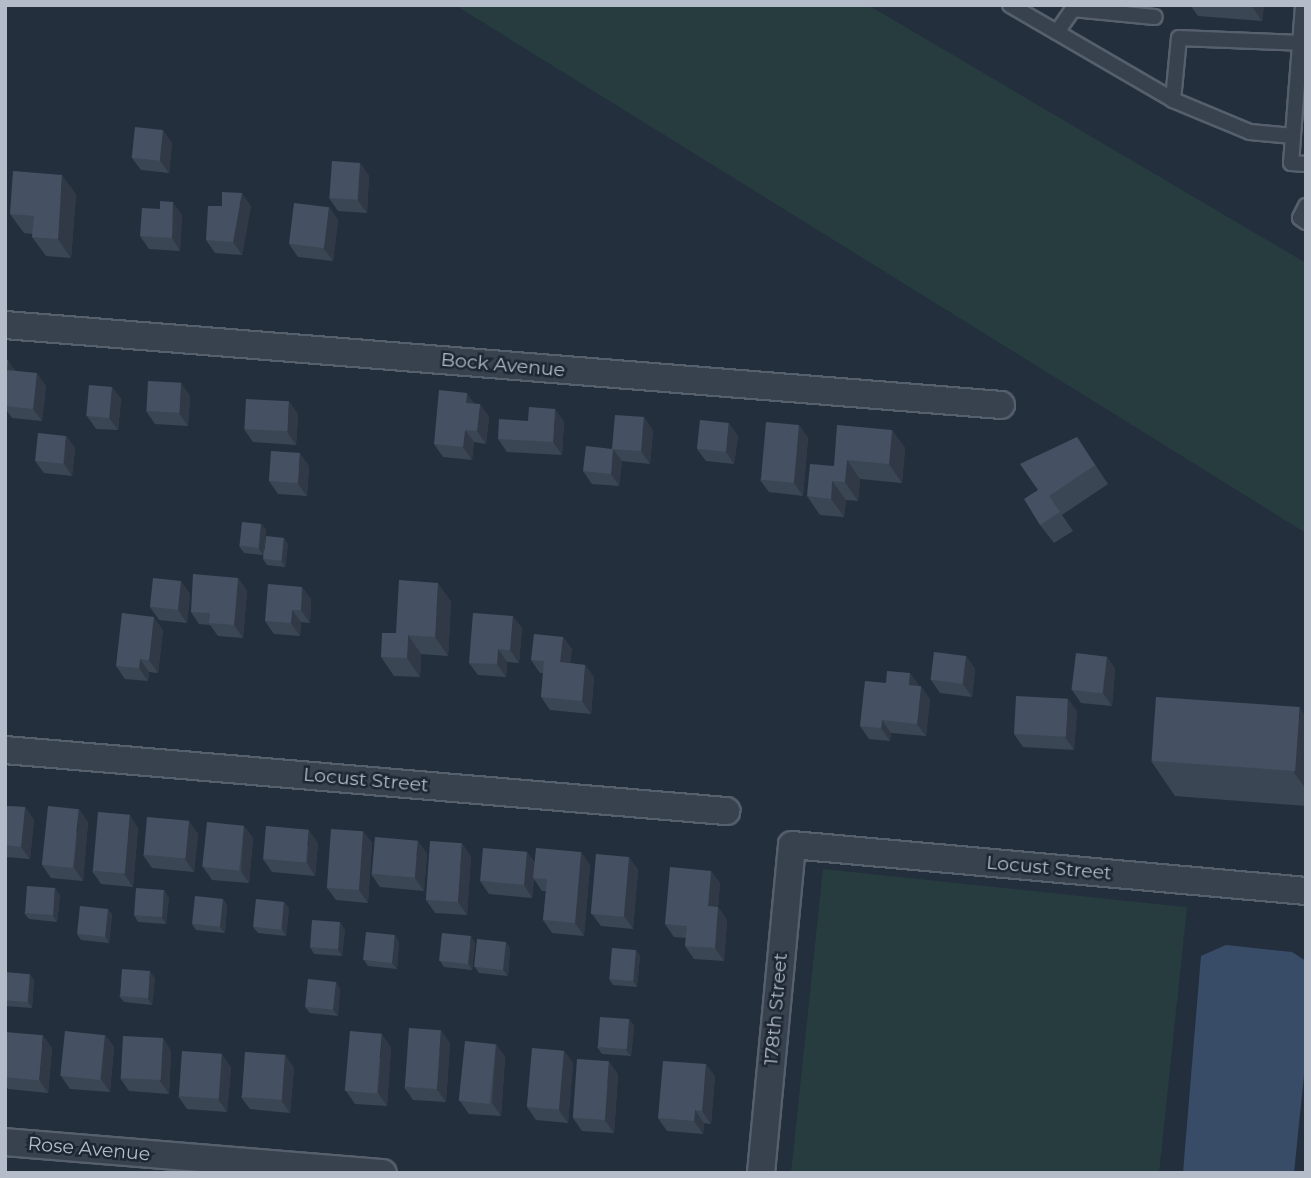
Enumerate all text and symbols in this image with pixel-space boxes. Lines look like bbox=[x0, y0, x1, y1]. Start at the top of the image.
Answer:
street label: Bock Avenue bbox=[440, 348, 566, 382]
street label: Locust Street bbox=[302, 763, 430, 797]
street label: Locust Street bbox=[985, 851, 1113, 885]
street label: 178th Street bbox=[760, 952, 792, 1066]
street label: Rose Avenue bbox=[27, 1132, 151, 1166]

